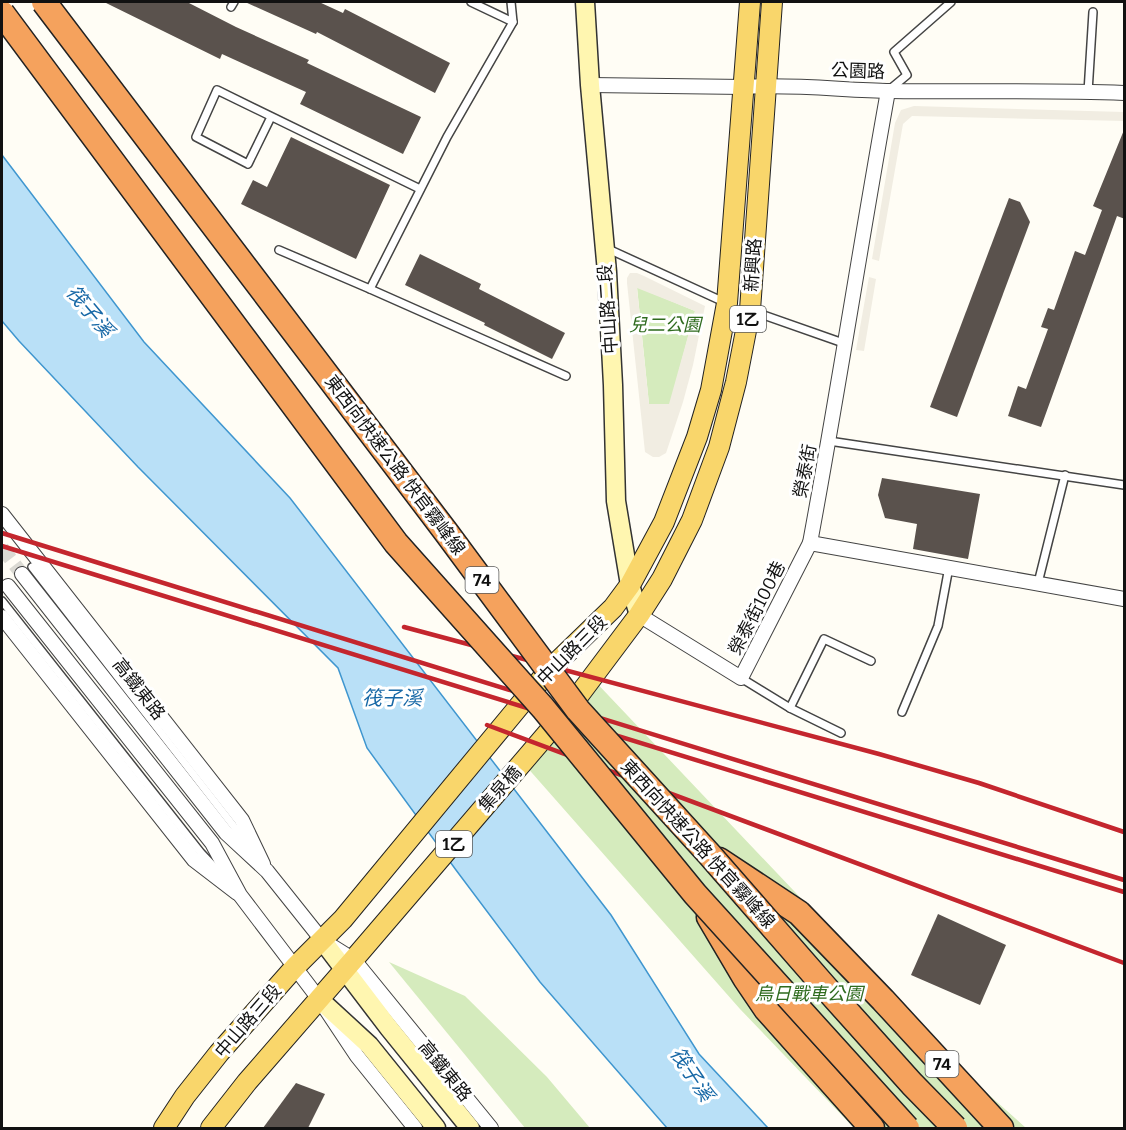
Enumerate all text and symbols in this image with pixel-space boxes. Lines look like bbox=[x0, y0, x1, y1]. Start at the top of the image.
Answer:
street label: 公園路 bbox=[831, 59, 885, 83]
street label: 新興路 bbox=[740, 237, 766, 293]
street label: 中山路二段 bbox=[594, 263, 622, 355]
water label: 筏子溪 bbox=[62, 280, 120, 344]
road number: 1乙 bbox=[730, 306, 766, 332]
park label: 兒二公園 bbox=[629, 314, 704, 336]
street label: 東西向快速公路 快官霧峰線 bbox=[320, 371, 470, 559]
street label: 榮泰街 bbox=[789, 442, 821, 500]
street label: 榮泰街100巷 bbox=[724, 557, 790, 659]
road number: 74 bbox=[466, 567, 498, 593]
street label: 中山路三段 bbox=[532, 610, 612, 690]
street label: 高鐵東路 bbox=[108, 654, 170, 724]
water label: 筏子溪 bbox=[362, 686, 425, 710]
street label: 東西向快速公路 快官霧峰線 bbox=[616, 755, 780, 933]
street label: 集泉橋 bbox=[474, 761, 526, 817]
road number: 1乙 bbox=[436, 831, 472, 857]
street label: 中山路三段 bbox=[210, 980, 286, 1062]
park label: 烏日戰車公園 bbox=[755, 983, 866, 1005]
street label: 高鐵東路 bbox=[414, 1036, 476, 1106]
water label: 筏子溪 bbox=[665, 1042, 720, 1108]
road number: 74 bbox=[926, 1051, 958, 1077]

